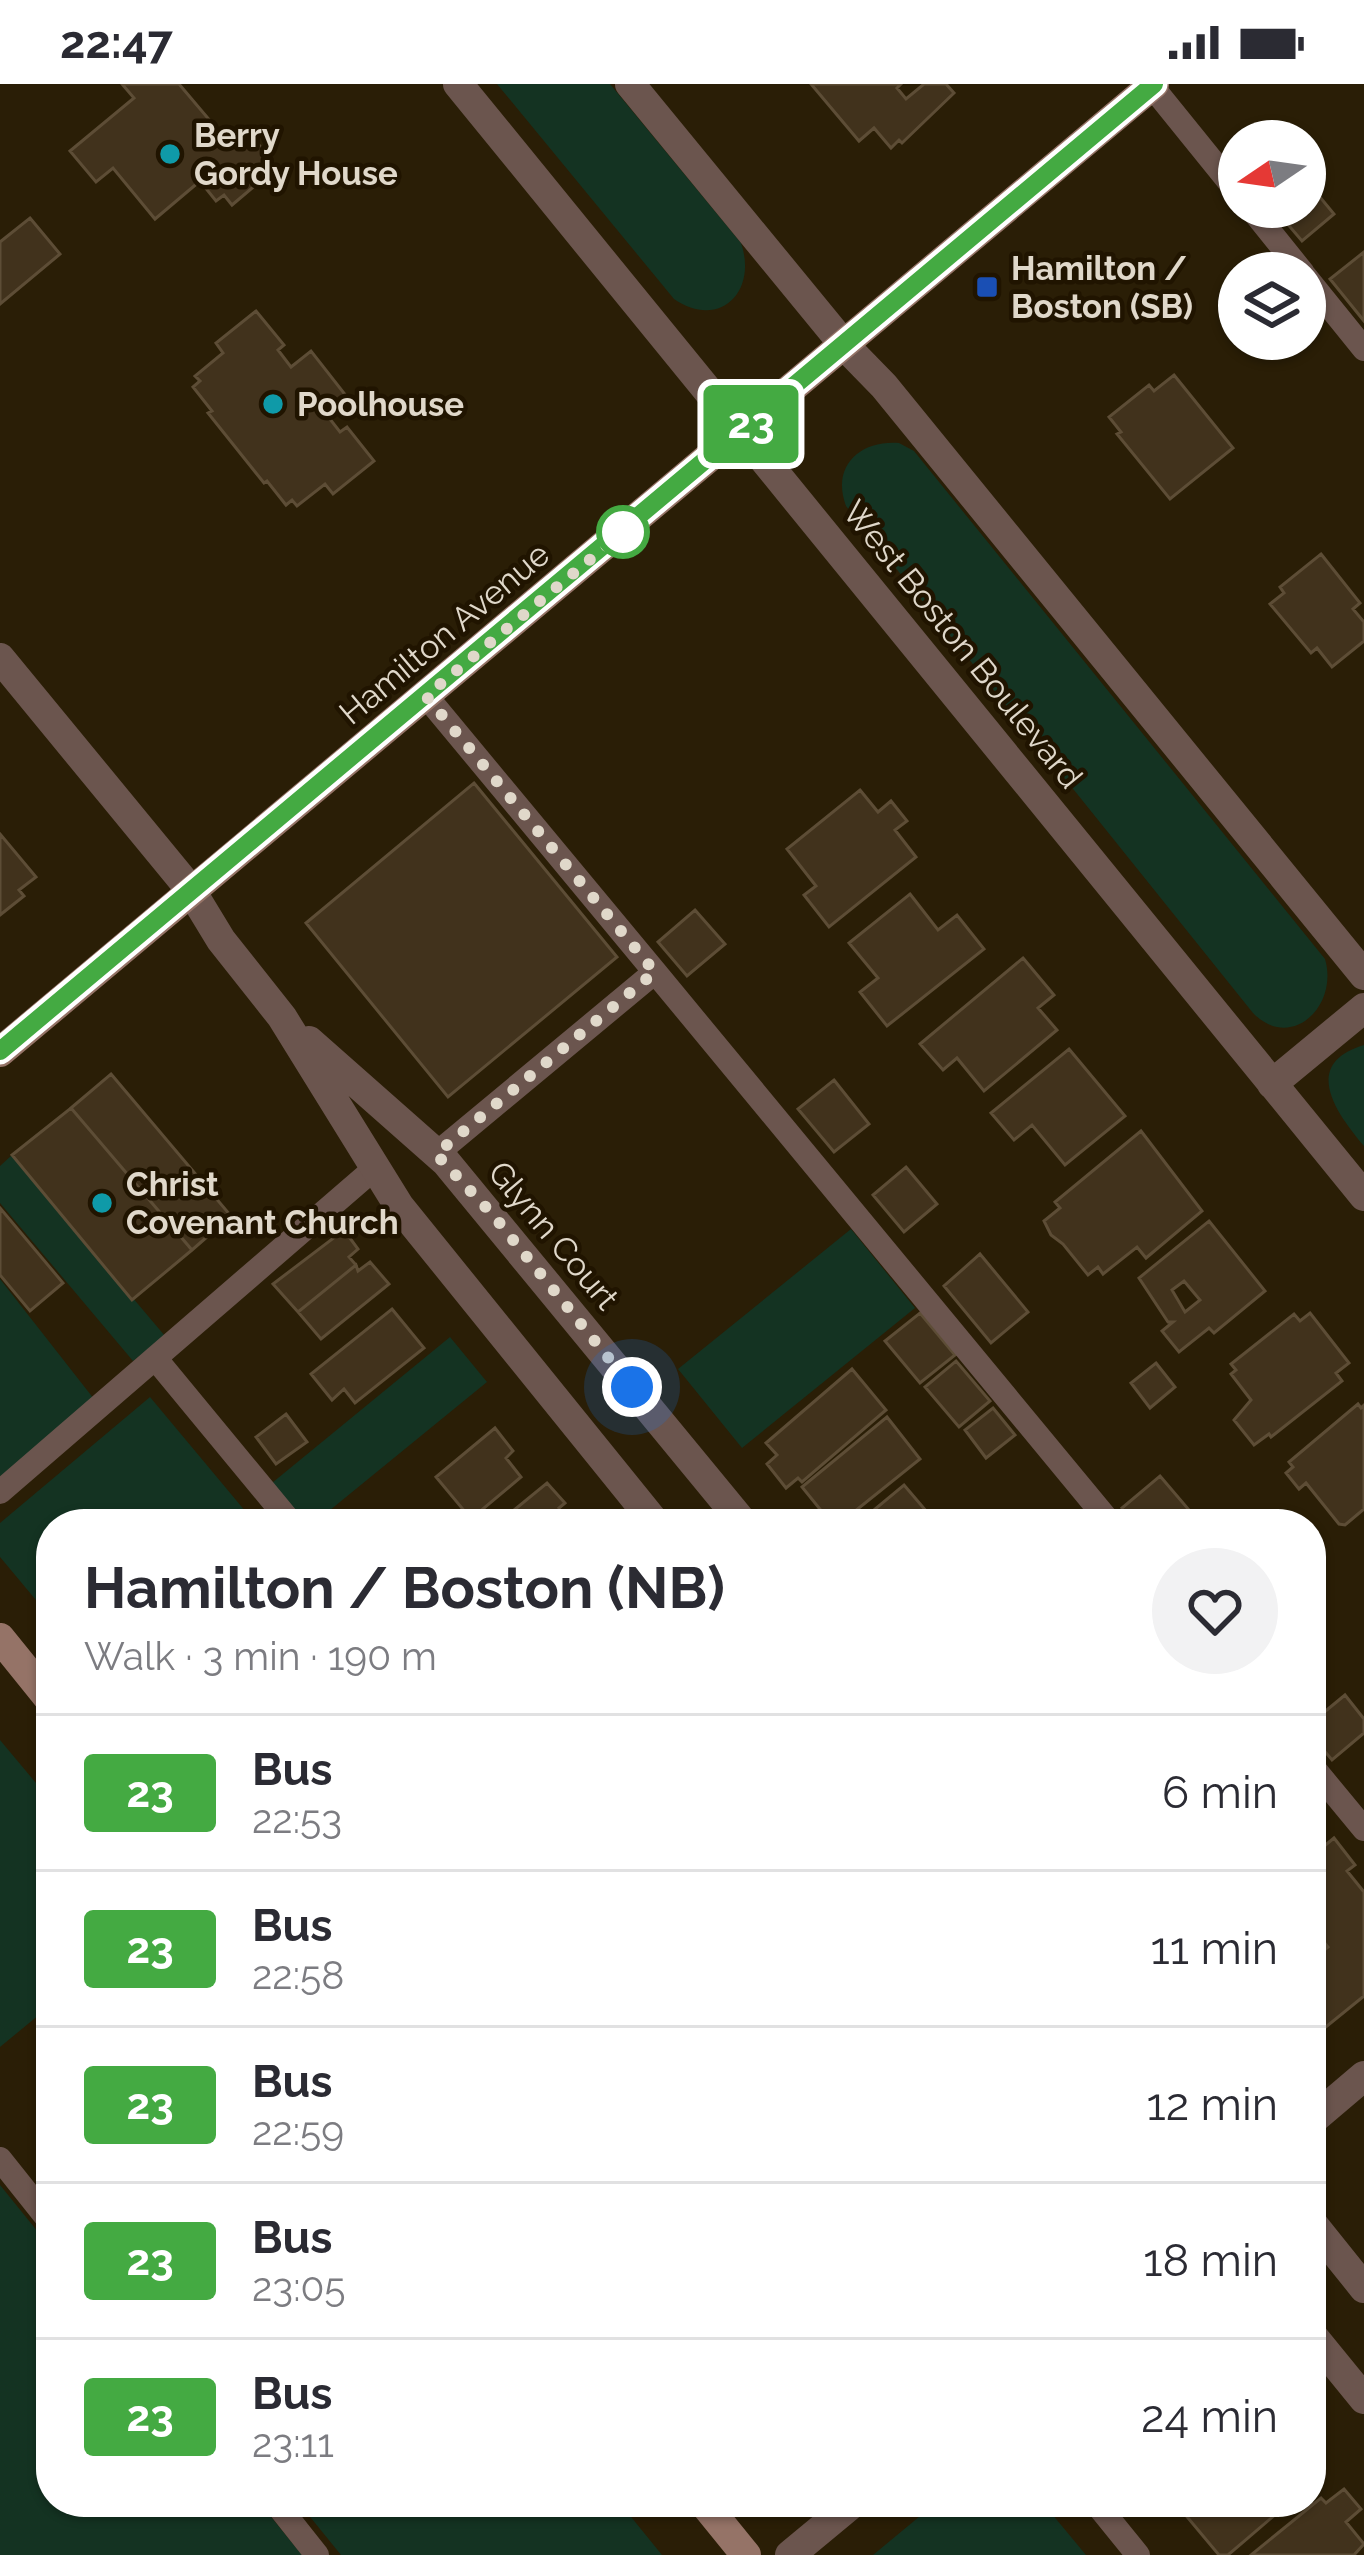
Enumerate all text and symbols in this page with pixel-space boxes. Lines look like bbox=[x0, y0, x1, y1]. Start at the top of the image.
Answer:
text: 22:47 bbox=[60, 16, 173, 69]
place label: Berry Gordy House bbox=[194, 116, 398, 193]
north arrow bbox=[1218, 120, 1326, 228]
map controls bbox=[1218, 120, 1326, 360]
marker: Berry Gordy House bbox=[157, 141, 183, 167]
place label: Hamilton / Boston (SB) bbox=[1011, 249, 1193, 326]
button: layers bbox=[1218, 252, 1326, 360]
marker: Hamilton / Boston (SB) bbox=[974, 274, 1000, 300]
place label: Poolhouse bbox=[297, 385, 464, 424]
line badge: 23 bbox=[697, 385, 805, 463]
marker: Poolhouse bbox=[260, 391, 286, 417]
text: 23 bbox=[727, 399, 775, 448]
street label: West Boston Boulevard bbox=[835, 493, 1091, 796]
unlabelled marker bbox=[598, 507, 648, 557]
street label: Hamilton Avenue bbox=[332, 534, 557, 732]
street label: Glynn Court bbox=[480, 1153, 627, 1317]
place label: Christ Covenant Church bbox=[126, 1165, 399, 1242]
marker: Christ Covenant Church bbox=[89, 1190, 115, 1216]
your location bbox=[602, 1357, 662, 1417]
button: heart bbox=[1152, 1548, 1278, 1674]
text: Hamilton / Boston (NB) bbox=[84, 1554, 725, 1621]
text: Walk · 3 min · 190 m bbox=[84, 1633, 437, 1679]
text: Bus bbox=[252, 1743, 333, 1796]
text: 6 min bbox=[1162, 1766, 1278, 1819]
text: 23 bbox=[126, 1768, 174, 1817]
text: 22:53 bbox=[252, 1796, 342, 1842]
text: Bus bbox=[252, 1899, 333, 1952]
text: 11 min bbox=[1151, 1922, 1278, 1975]
text: 23 bbox=[126, 1924, 174, 1973]
text: 22:58 bbox=[252, 1952, 344, 1998]
text: Bus bbox=[252, 2055, 333, 2108]
text: 12 min bbox=[1146, 2078, 1278, 2131]
text: 23 bbox=[126, 2080, 174, 2129]
text: 22:59 bbox=[252, 2108, 344, 2154]
text: Bus bbox=[252, 2211, 333, 2264]
text: 18 min bbox=[1143, 2234, 1278, 2287]
text: 23 bbox=[126, 2236, 174, 2285]
text: 23:05 bbox=[252, 2264, 346, 2310]
text: Bus bbox=[252, 2367, 333, 2420]
text: 24 min bbox=[1141, 2390, 1278, 2443]
text: 23 bbox=[126, 2392, 174, 2441]
text: 23:11 bbox=[252, 2420, 334, 2466]

